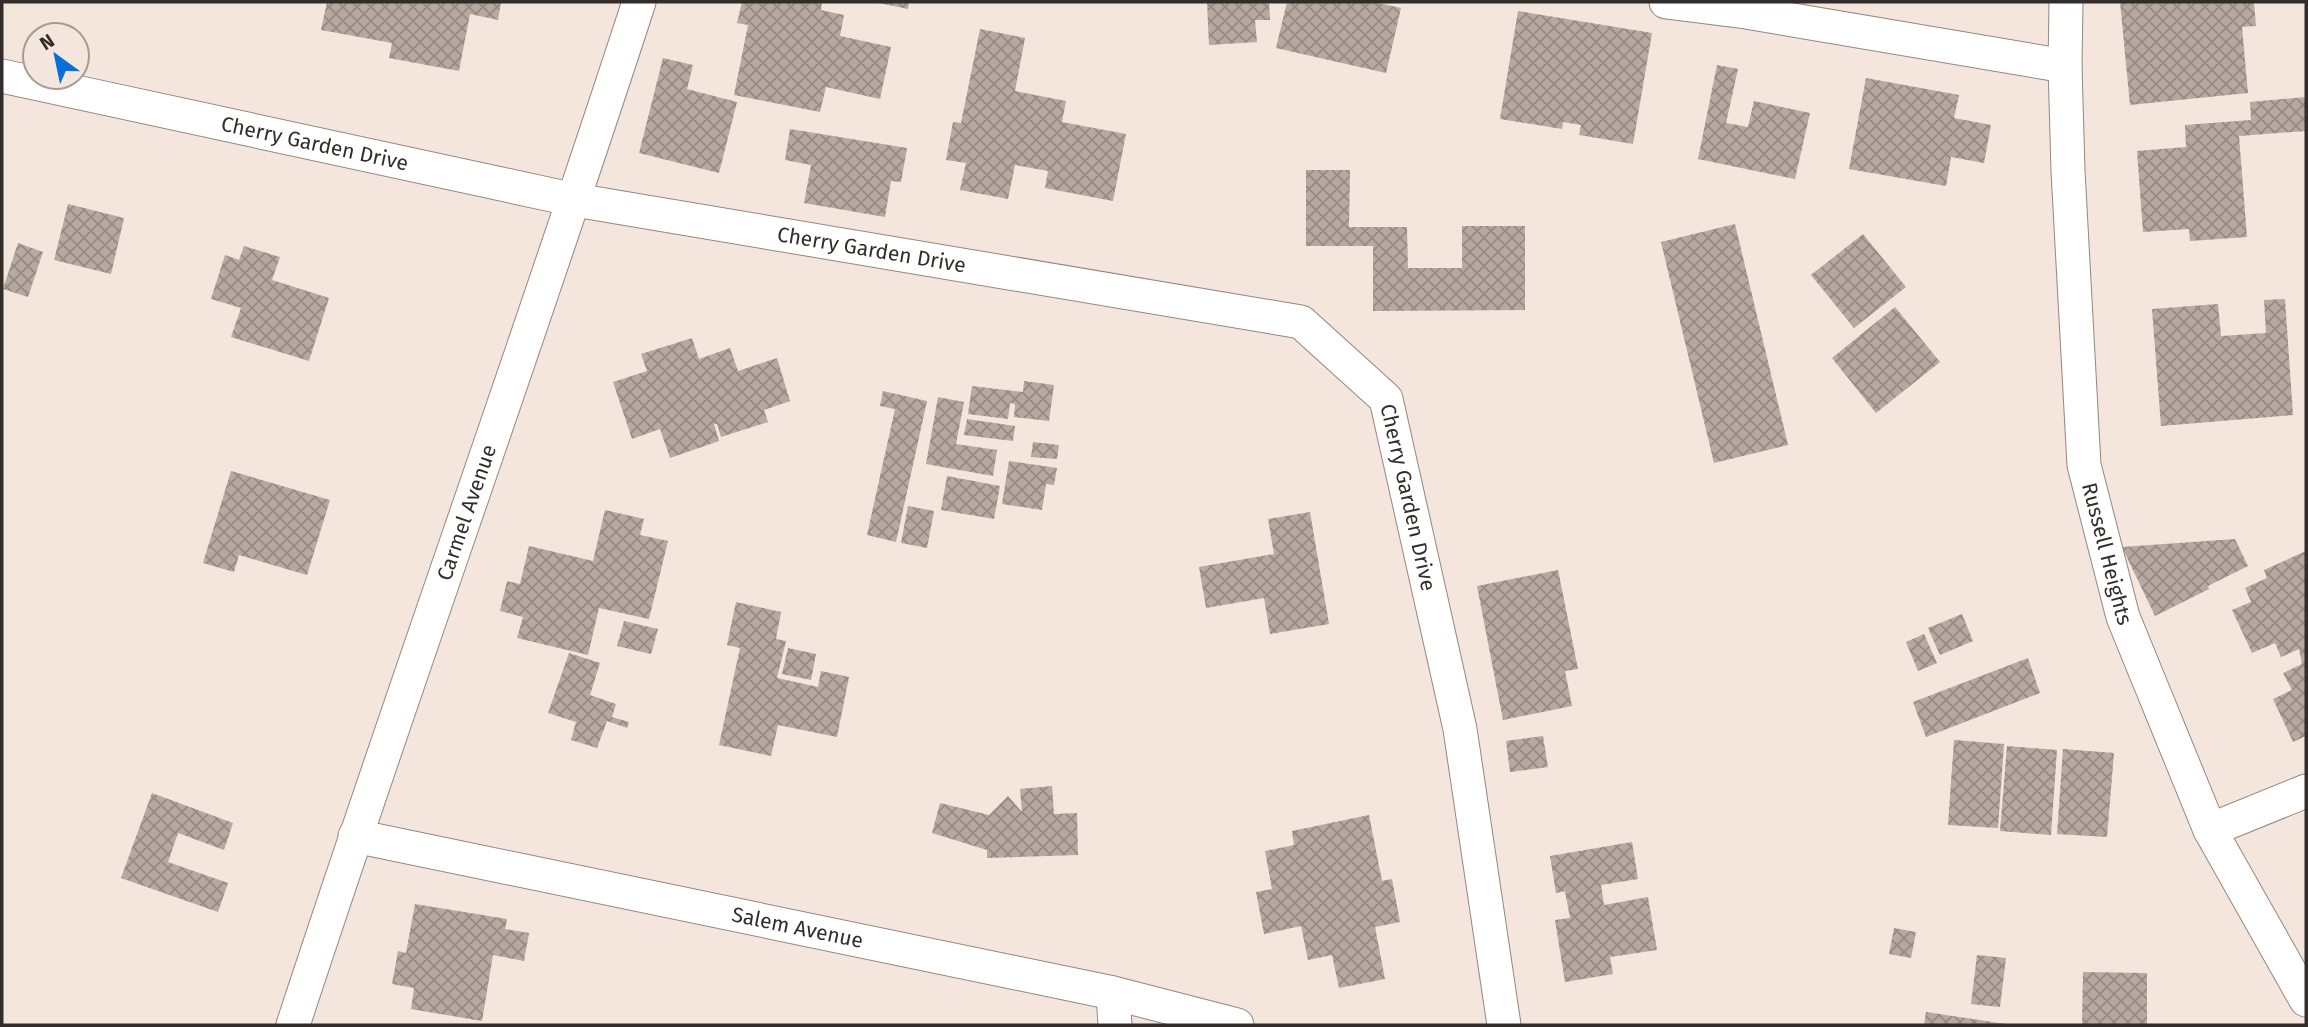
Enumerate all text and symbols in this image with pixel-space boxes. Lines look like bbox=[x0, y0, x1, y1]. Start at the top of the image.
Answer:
north arrow bbox=[21, 21, 91, 91]
text: N bbox=[35, 29, 59, 55]
street label: Cherry Garden Drive bbox=[219, 111, 411, 177]
street label: Cherry Garden Drive bbox=[775, 221, 968, 278]
street label: Cherry Garden Drive bbox=[1375, 401, 1442, 593]
street label: Carmel Avenue bbox=[431, 441, 502, 584]
street label: Russell Heights bbox=[2076, 480, 2138, 629]
street label: Salem Avenue bbox=[730, 901, 866, 954]

